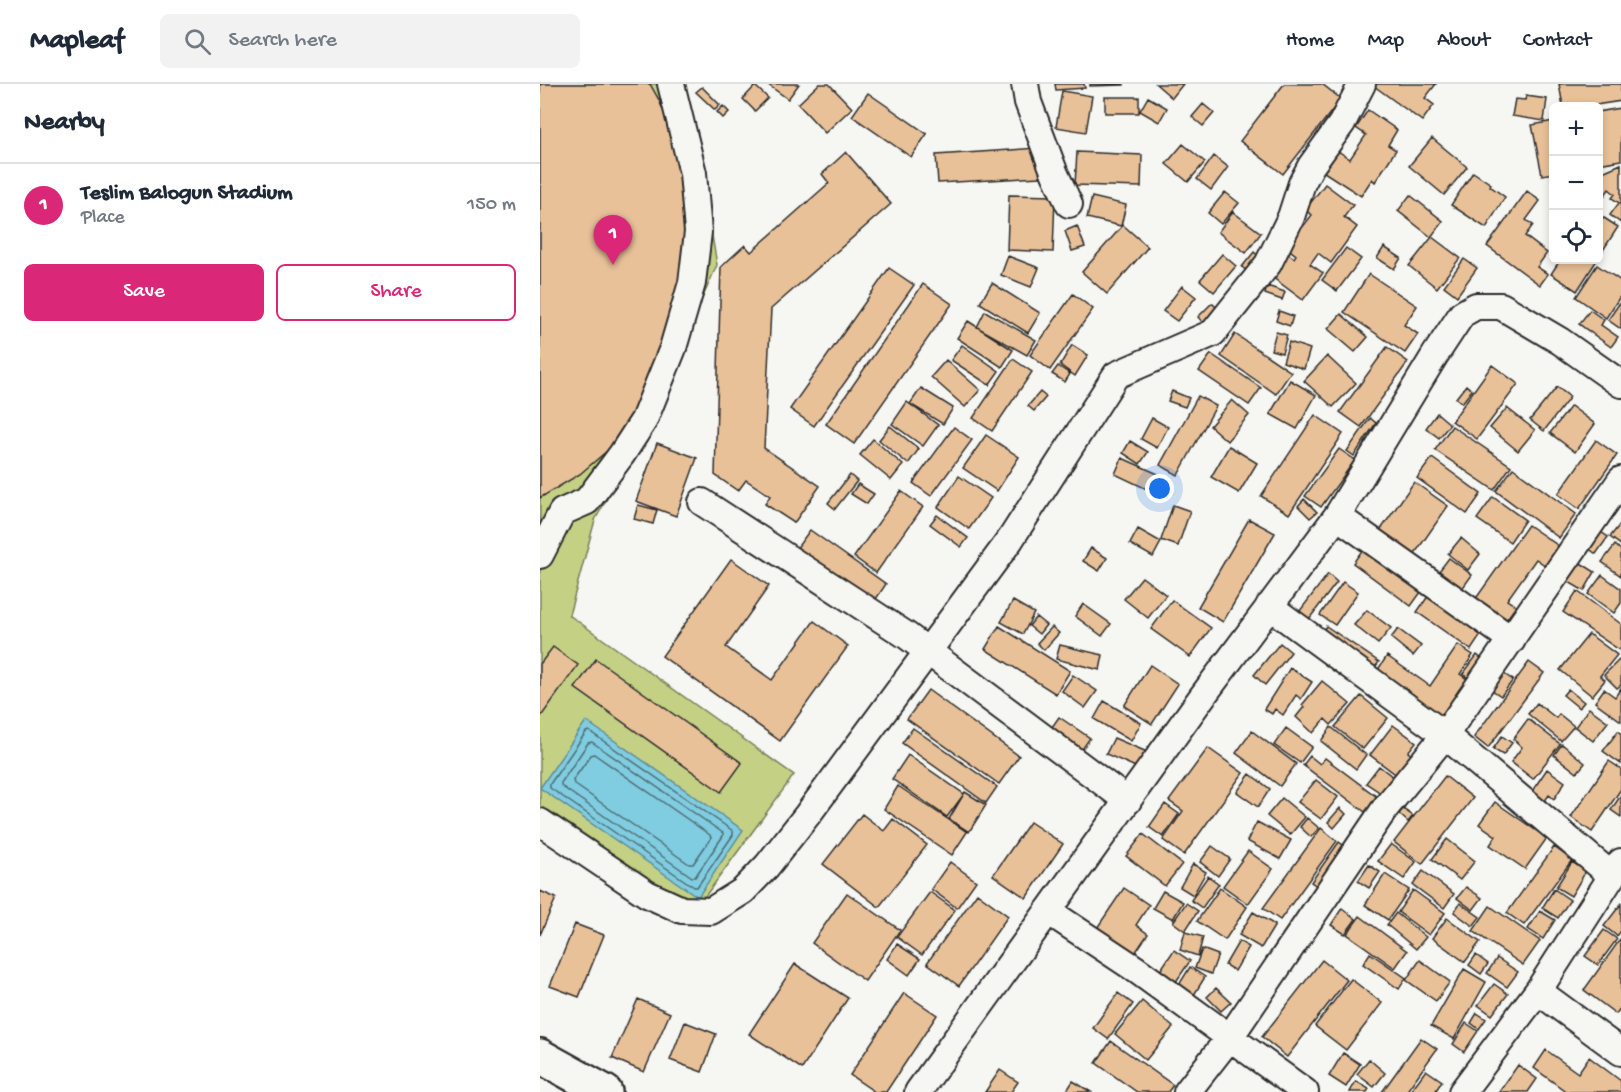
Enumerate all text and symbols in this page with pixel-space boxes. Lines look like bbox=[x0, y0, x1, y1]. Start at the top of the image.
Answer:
search box bbox=[160, 14, 580, 68]
text: Mapleaf bbox=[30, 25, 124, 58]
icon: search bbox=[181, 25, 214, 58]
text: Search here bbox=[229, 28, 337, 54]
text: Home bbox=[1286, 29, 1334, 54]
text: Map bbox=[1367, 29, 1404, 54]
text: About bbox=[1437, 29, 1490, 54]
text: Contact bbox=[1523, 29, 1591, 54]
map controls bbox=[1549, 102, 1603, 264]
button: + bbox=[1549, 102, 1603, 156]
text: Nearby bbox=[24, 108, 105, 139]
button: − bbox=[1549, 156, 1603, 210]
text: Teslim Balogun Stadium bbox=[81, 181, 293, 207]
text: 1 bbox=[39, 194, 48, 217]
text: 150 m bbox=[467, 194, 516, 217]
text: Place bbox=[81, 207, 125, 230]
button: locate bbox=[1549, 210, 1603, 264]
pin: 1 bbox=[594, 216, 632, 265]
button: Save bbox=[24, 264, 264, 321]
button: Share bbox=[276, 264, 516, 321]
your location bbox=[1145, 474, 1174, 503]

